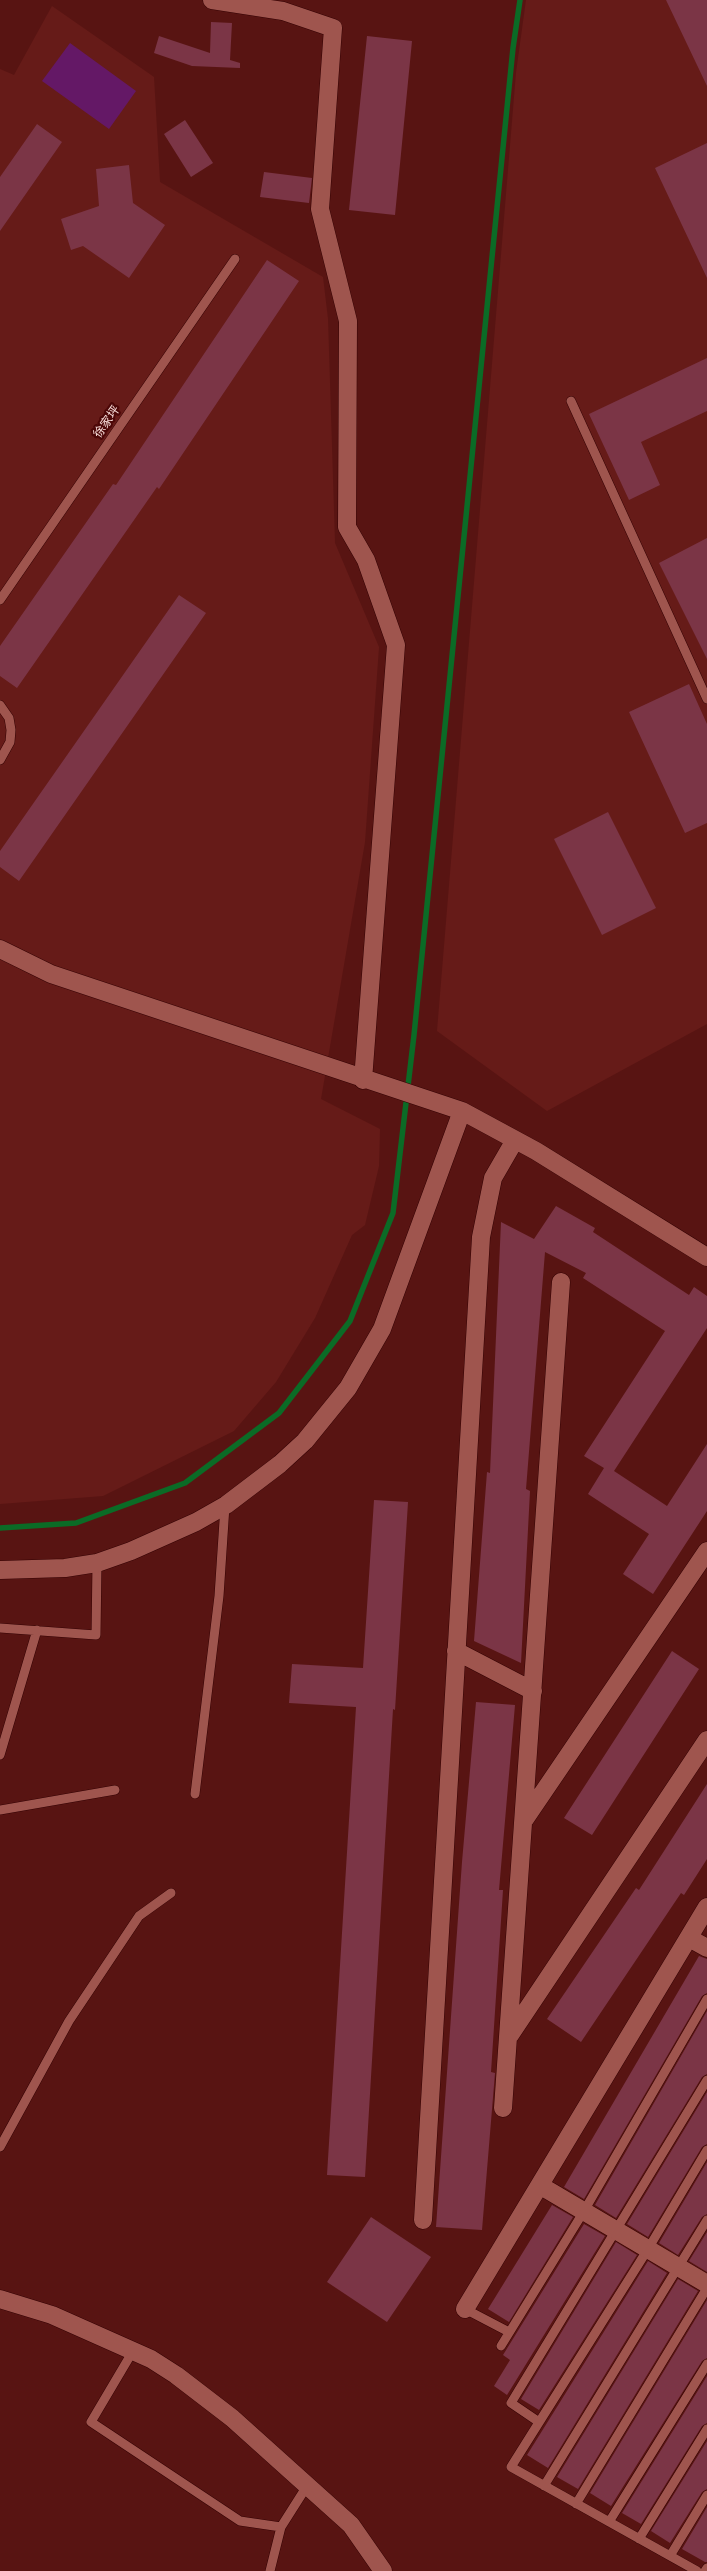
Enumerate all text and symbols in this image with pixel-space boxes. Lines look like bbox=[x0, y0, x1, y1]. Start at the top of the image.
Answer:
street label: 徐家坪 bbox=[91, 403, 123, 441]

